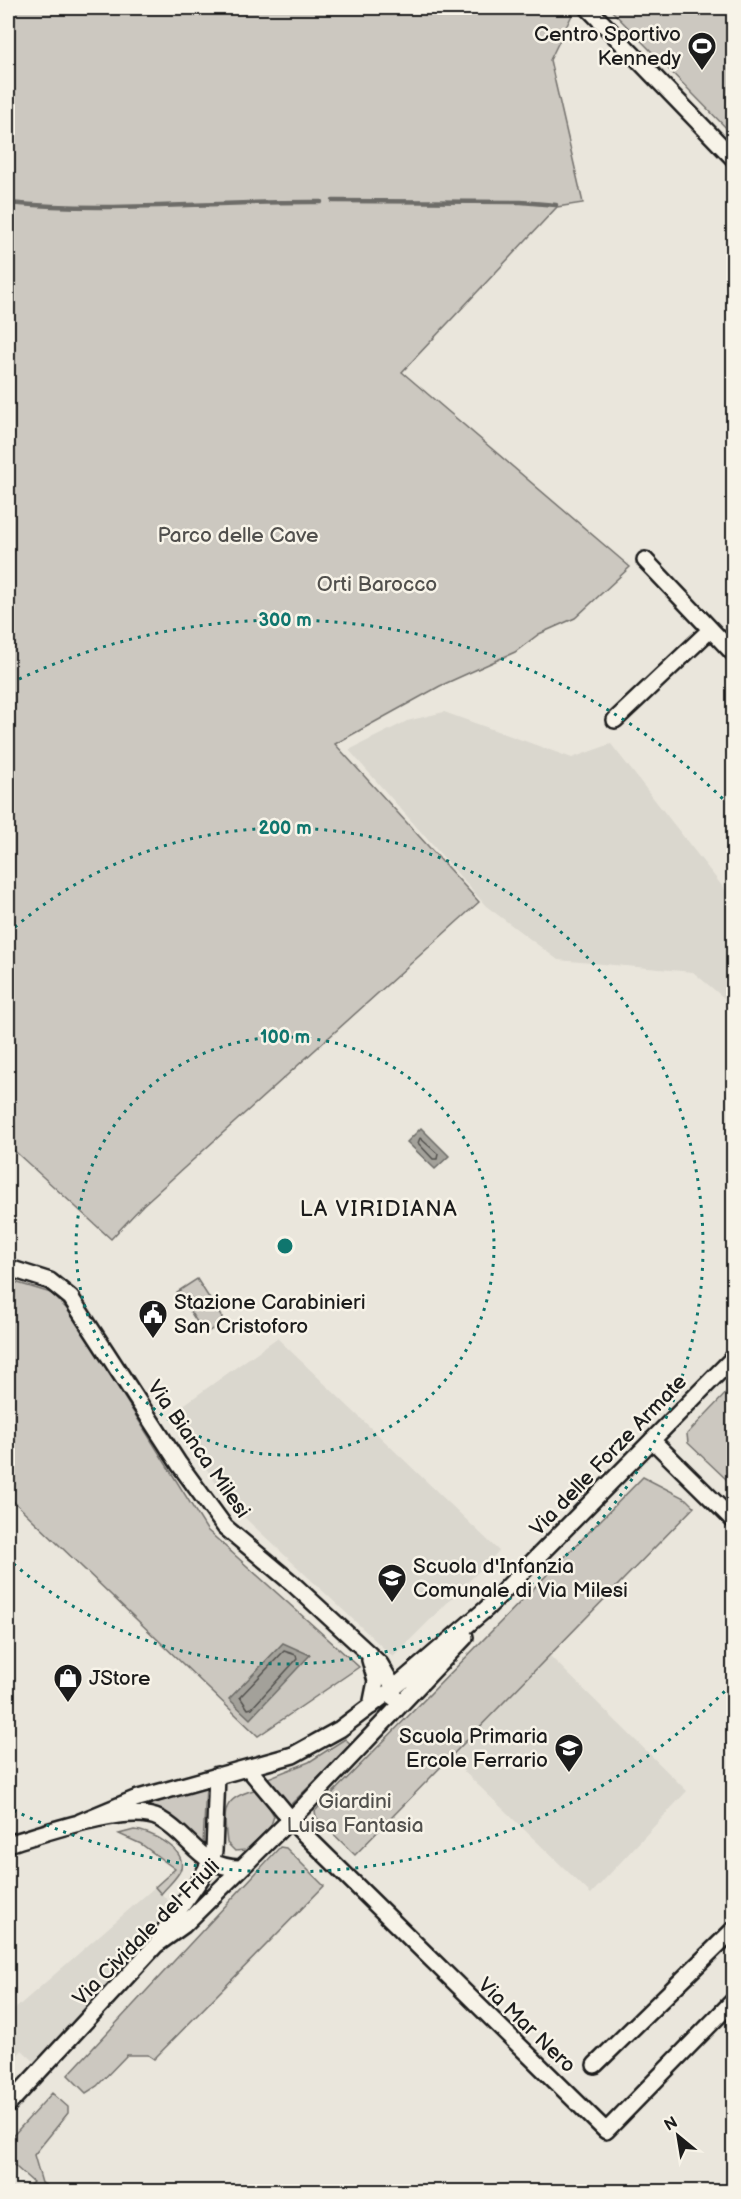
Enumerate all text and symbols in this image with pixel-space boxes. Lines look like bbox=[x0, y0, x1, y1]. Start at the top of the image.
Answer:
place label: Centro Sportivo Kennedy bbox=[534, 22, 682, 71]
sports icon: Centro Sportivo Kennedy bbox=[686, 30, 718, 72]
park label: Parco delle Cave bbox=[157, 523, 319, 548]
park label: Orti Barocco bbox=[317, 572, 437, 597]
text: 300 m bbox=[258, 610, 312, 631]
text: 200 m bbox=[258, 818, 312, 839]
text: 100 m bbox=[260, 1027, 310, 1048]
district label: LA VIRIDIANA bbox=[300, 1196, 458, 1223]
centre of rings bbox=[275, 1236, 295, 1256]
place label: Stazione Carabinieri San Cristoforo bbox=[174, 1290, 366, 1339]
public building icon: Stazione Carabinieri San Cristoforo bbox=[137, 1298, 169, 1340]
street label: Via delle Forze Armate bbox=[525, 1369, 692, 1541]
street label: Via Bianca Milesi bbox=[142, 1376, 255, 1523]
place label: Scuola d'Infanzia Comunale di Via Milesi bbox=[413, 1554, 628, 1603]
school or university icon: Scuola d'Infanzia Comunale di Via Milesi bbox=[376, 1562, 408, 1604]
shop icon: JStore bbox=[52, 1662, 84, 1704]
place label: JStore bbox=[89, 1666, 150, 1691]
place label: Scuola Primaria Ercole Ferrario bbox=[399, 1724, 548, 1773]
school or university icon: Scuola Primaria Ercole Ferrario bbox=[553, 1732, 585, 1774]
park label: Giardini Luisa Fantasia bbox=[286, 1789, 424, 1838]
street label: Via Cividale del Friuli bbox=[68, 1854, 225, 2011]
street label: Via Mar Nero bbox=[473, 1973, 581, 2078]
north arrow bbox=[648, 2106, 708, 2166]
text: N bbox=[661, 2113, 681, 2136]

